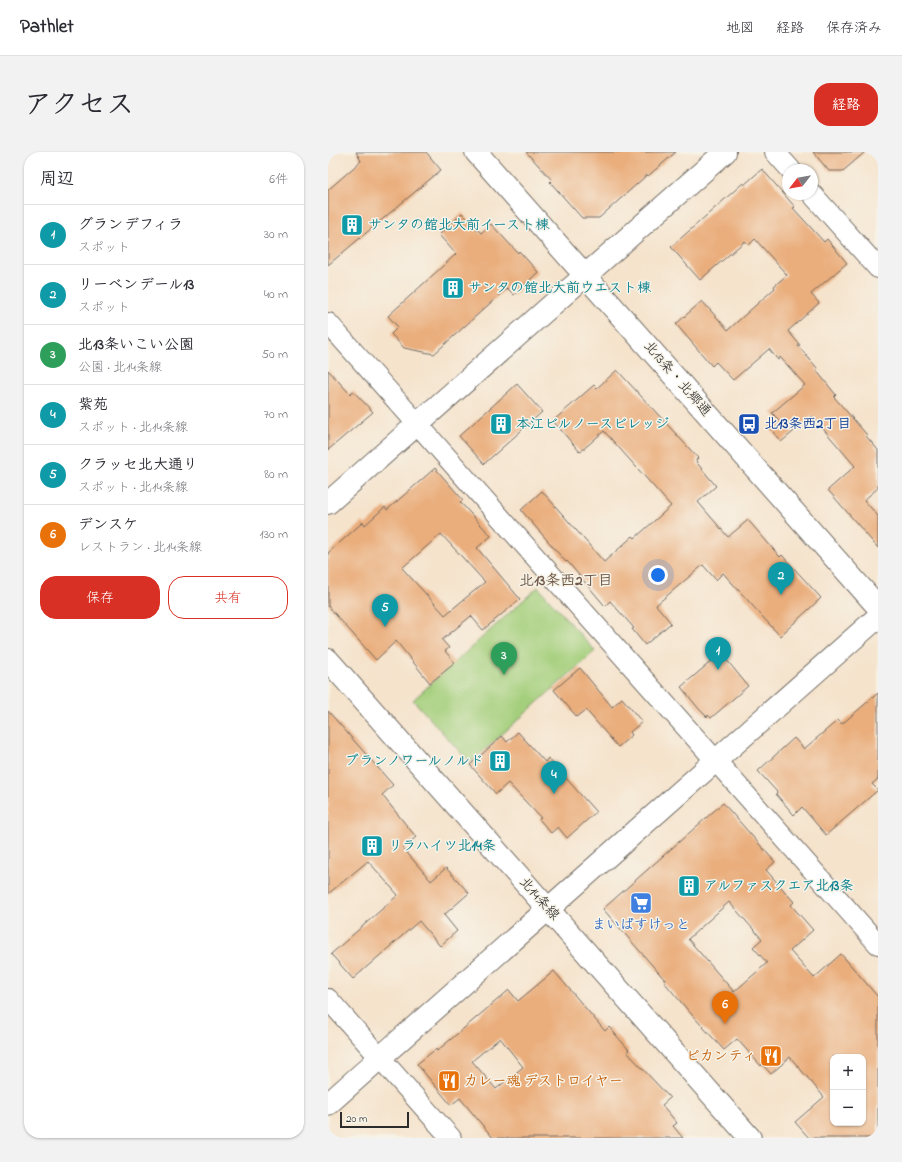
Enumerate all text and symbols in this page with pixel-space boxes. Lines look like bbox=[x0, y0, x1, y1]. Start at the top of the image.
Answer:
text: Pathlet bbox=[20, 14, 74, 41]
text: 地図 bbox=[726, 18, 754, 39]
text: 経路 bbox=[776, 18, 804, 39]
text: 保存済み bbox=[826, 18, 882, 39]
button: 経路 bbox=[814, 83, 878, 126]
text: アクセス bbox=[24, 86, 134, 127]
north arrow bbox=[782, 164, 818, 200]
text: 周辺 bbox=[40, 167, 74, 192]
text: 6件 bbox=[269, 170, 288, 189]
building icon: サンタの館北大前イースト棟 bbox=[339, 212, 365, 238]
text: グランデフィラ bbox=[78, 214, 183, 236]
place label: サンタの館北大前イースト棟 bbox=[368, 215, 550, 236]
text: 1 bbox=[51, 225, 55, 244]
text: 30 m bbox=[264, 225, 288, 244]
text: スポット bbox=[78, 238, 130, 257]
text: リーベンデール13 bbox=[78, 274, 194, 296]
building icon: サンタの館北大前ウエスト棟 bbox=[440, 275, 466, 301]
place label: サンタの館北大前ウエスト棟 bbox=[468, 278, 652, 299]
text: 2 bbox=[50, 285, 56, 304]
text: 40 m bbox=[264, 285, 288, 304]
text: スポット bbox=[78, 298, 130, 317]
text: 北13条いこい公園 bbox=[78, 334, 194, 356]
street label: 北13条・北郷通 bbox=[638, 337, 716, 421]
text: 3 bbox=[50, 345, 56, 364]
text: 50 m bbox=[262, 345, 288, 364]
text: 公園 · 北14条線 bbox=[78, 358, 162, 377]
text: 紫苑 bbox=[78, 394, 108, 416]
text: 4 bbox=[50, 405, 56, 424]
text: 70 m bbox=[264, 405, 288, 424]
building icon: 本江ビルノースビレッジ bbox=[488, 411, 514, 437]
bus stop icon: 北13条西2丁目 bbox=[736, 411, 762, 437]
place label: 本江ビルノースビレッジ bbox=[516, 414, 669, 435]
place label: 北13条西2丁目 bbox=[764, 414, 851, 435]
text: スポット · 北14条線 bbox=[78, 418, 188, 437]
text: クラッセ北大通り bbox=[78, 454, 198, 476]
text: 5 bbox=[49, 465, 57, 484]
text: 80 m bbox=[264, 465, 288, 484]
text: スポット · 北14条線 bbox=[78, 478, 188, 497]
text: デンスケ bbox=[78, 514, 138, 536]
text: 6 bbox=[50, 525, 56, 544]
text: 130 m bbox=[260, 525, 288, 544]
text: レストラン · 北14条線 bbox=[78, 538, 202, 557]
pin: 2 bbox=[768, 562, 794, 595]
your location bbox=[648, 565, 668, 585]
district label: 北13条西2丁目 bbox=[519, 570, 613, 592]
button: 保存 bbox=[40, 576, 160, 619]
button: 共有 bbox=[168, 576, 288, 619]
pin: 5 bbox=[372, 594, 398, 627]
pin: 1 bbox=[705, 637, 731, 670]
pin: 3 bbox=[491, 642, 517, 675]
building icon: ブランノワールノルド bbox=[487, 748, 513, 774]
place label: ブランノワールノルド bbox=[345, 751, 484, 772]
pin: 4 bbox=[541, 761, 567, 794]
building icon: リラハイツ北14条 bbox=[359, 833, 385, 859]
place label: リラハイツ北14条 bbox=[388, 836, 496, 857]
street label: 北14条線 bbox=[514, 873, 564, 925]
building icon: アルファスクエア北13条 bbox=[676, 873, 702, 899]
place label: アルファスクエア北13条 bbox=[704, 876, 853, 897]
supermarket icon: まいばすけっと bbox=[628, 890, 654, 916]
place label: まいばすけっと bbox=[592, 915, 690, 936]
pin: 6 bbox=[712, 991, 738, 1024]
restaurant icon: ピカンティ bbox=[758, 1043, 784, 1069]
place label: ピカンティ bbox=[686, 1046, 756, 1067]
map controls bbox=[830, 1054, 866, 1126]
button: + bbox=[830, 1054, 866, 1090]
restaurant icon: カレー魂 デストロイヤー bbox=[436, 1068, 462, 1094]
place label: カレー魂 デストロイヤー bbox=[464, 1071, 623, 1092]
button: − bbox=[830, 1090, 866, 1126]
scale bar bbox=[340, 1110, 409, 1129]
text: 20 m bbox=[346, 1111, 368, 1127]

